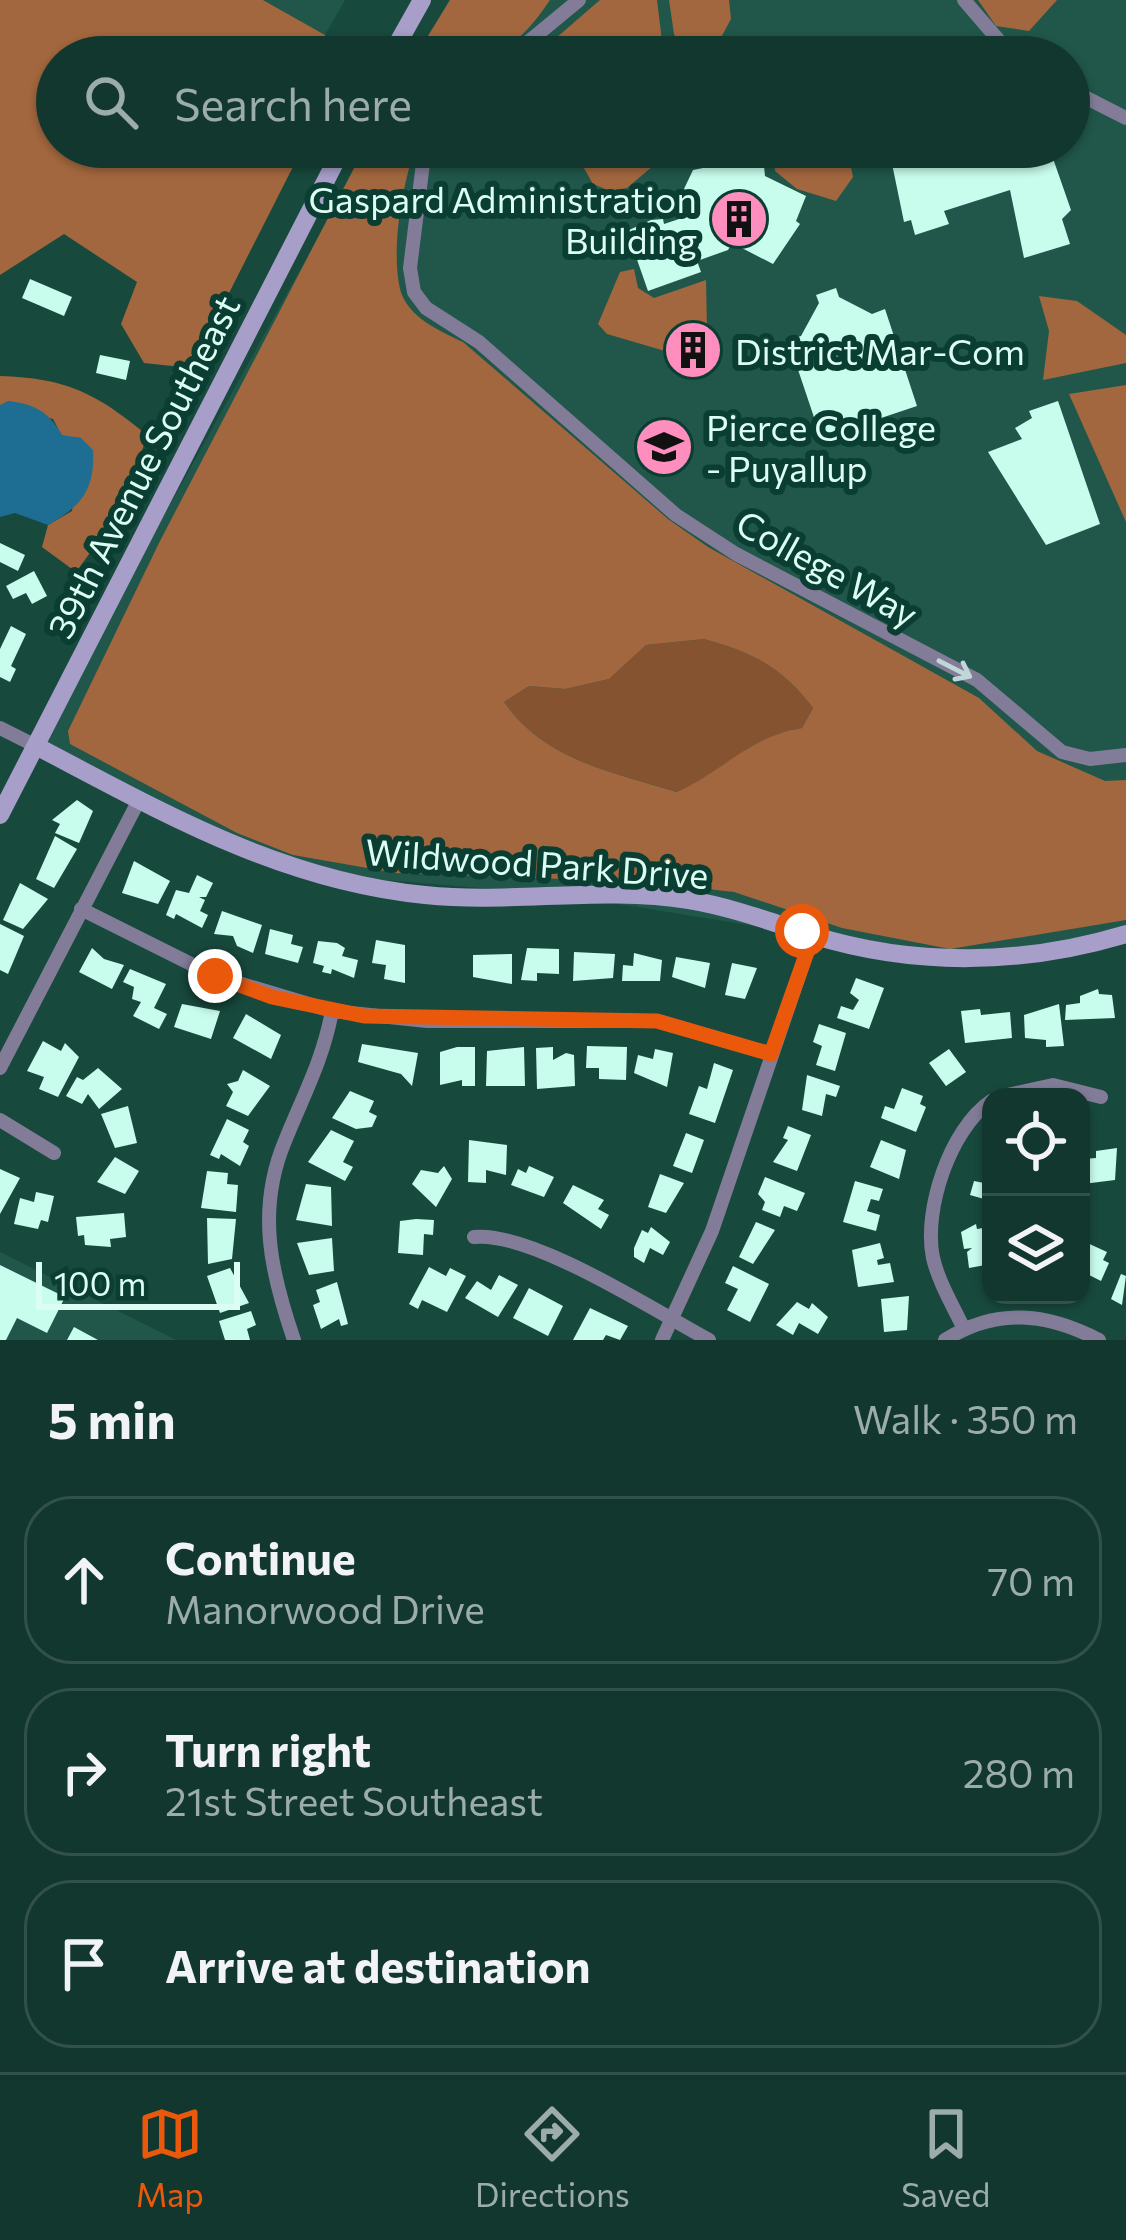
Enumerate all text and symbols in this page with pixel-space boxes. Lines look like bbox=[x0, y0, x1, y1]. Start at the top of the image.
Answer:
search box bbox=[36, 36, 1090, 168]
icon: search bbox=[78, 69, 144, 135]
text: Search here bbox=[174, 75, 412, 130]
place label: Gaspard Administration Building bbox=[308, 176, 697, 261]
building icon: Gaspard Administration Building bbox=[708, 188, 770, 250]
street label: 39th Avenue Southeast bbox=[36, 287, 248, 645]
building icon: District Mar-Com bbox=[662, 319, 724, 381]
place label: District Mar-Com bbox=[735, 328, 1025, 372]
place label: Pierce College - Puyallup bbox=[706, 404, 936, 489]
school or university icon: Pierce College - Puyallup bbox=[633, 416, 695, 478]
street label: College Way bbox=[730, 499, 926, 635]
one-way arrow bbox=[937, 658, 972, 681]
street label: Wildwood Park Drive bbox=[364, 828, 710, 896]
route start bbox=[775, 904, 829, 958]
route end bbox=[188, 949, 242, 1003]
map controls bbox=[982, 1088, 1090, 1304]
button: locate bbox=[982, 1088, 1090, 1196]
button: layers bbox=[982, 1196, 1090, 1304]
scale bar bbox=[36, 1256, 240, 1309]
text: 100 m bbox=[54, 1262, 146, 1303]
text: 5 min bbox=[48, 1387, 176, 1450]
text: Walk · 350 m bbox=[853, 1394, 1078, 1442]
text: Continue bbox=[165, 1529, 356, 1584]
icon: ahead bbox=[51, 1547, 117, 1613]
text: 70 m bbox=[988, 1556, 1075, 1604]
text: Manorwood Drive bbox=[165, 1584, 485, 1632]
text: Turn right bbox=[165, 1721, 371, 1776]
icon: right bbox=[51, 1739, 117, 1805]
text: 280 m bbox=[963, 1748, 1075, 1796]
text: 21st Street Southeast bbox=[165, 1776, 543, 1824]
icon: arrive bbox=[51, 1931, 117, 1997]
text: Arrive at destination bbox=[165, 1937, 591, 1992]
tab: Map bbox=[136, 2101, 204, 2214]
tab: Directions bbox=[475, 2101, 630, 2214]
tab: Saved bbox=[901, 2101, 990, 2214]

